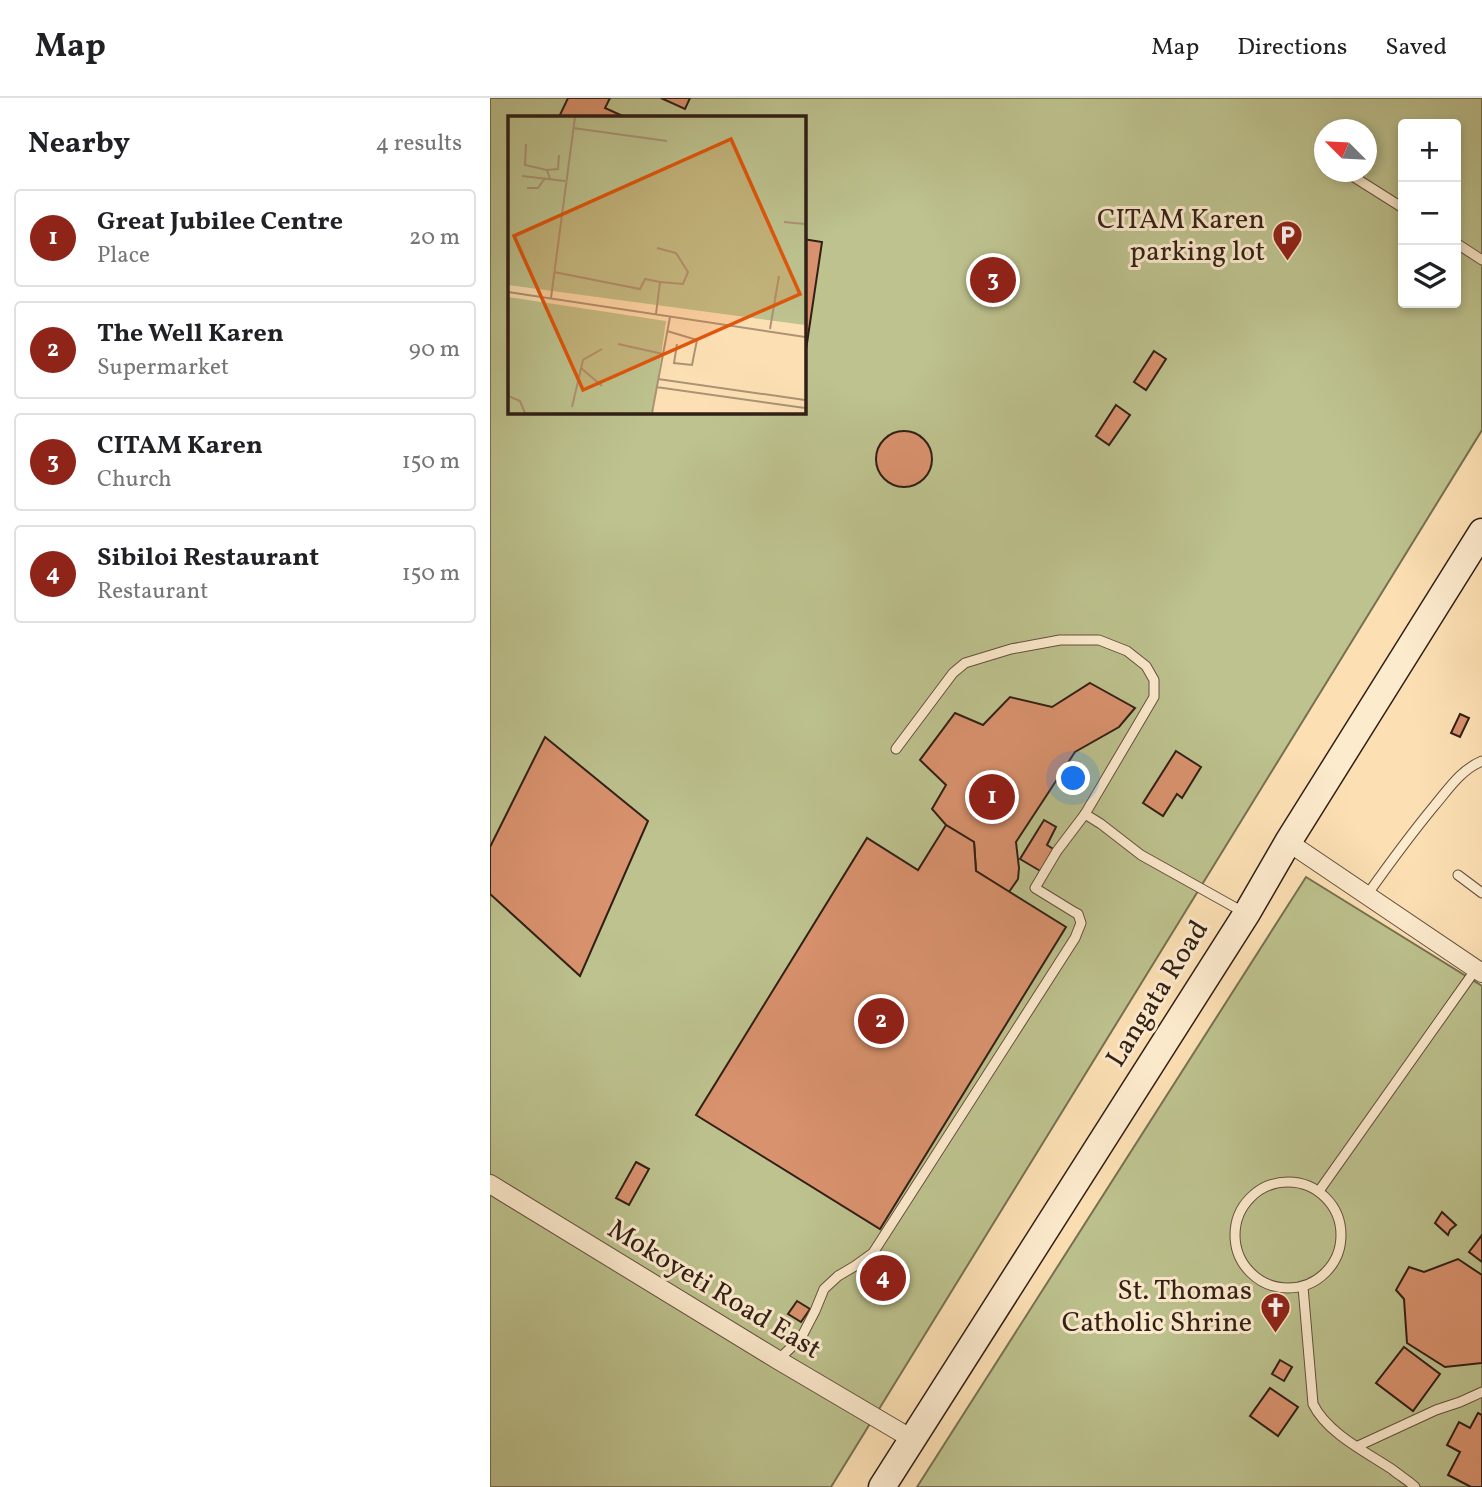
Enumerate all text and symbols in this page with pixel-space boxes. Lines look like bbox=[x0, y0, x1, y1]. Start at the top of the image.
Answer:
text: Map bbox=[35, 25, 106, 71]
text: Map bbox=[1151, 31, 1199, 65]
text: Directions bbox=[1237, 31, 1347, 65]
text: Saved bbox=[1385, 31, 1447, 65]
inset map bbox=[508, 116, 805, 413]
north arrow bbox=[1314, 119, 1377, 182]
map controls bbox=[1398, 119, 1461, 308]
button: + bbox=[1398, 119, 1461, 182]
text: Nearby bbox=[28, 123, 130, 165]
text: 4 results bbox=[376, 128, 462, 160]
button: − bbox=[1398, 182, 1461, 245]
place label: CITAM Karen parking lot bbox=[1097, 201, 1265, 272]
text: Great Jubilee Centre bbox=[97, 204, 343, 240]
parking icon: CITAM Karen parking lot bbox=[1271, 219, 1305, 263]
text: 1 bbox=[48, 222, 58, 254]
text: 20 m bbox=[409, 222, 460, 254]
text: Place bbox=[97, 240, 150, 272]
button: layers bbox=[1398, 245, 1461, 308]
pin: 3 bbox=[970, 254, 1016, 306]
text: The Well Karen bbox=[97, 316, 284, 352]
text: 2 bbox=[47, 334, 59, 366]
text: 90 m bbox=[409, 334, 460, 366]
text: Supermarket bbox=[97, 352, 229, 384]
text: CITAM Karen bbox=[97, 428, 263, 464]
text: 3 bbox=[47, 446, 59, 478]
text: 150 m bbox=[402, 446, 460, 478]
text: Church bbox=[97, 464, 172, 496]
text: Sibiloi Restaurant bbox=[97, 540, 319, 576]
text: 4 bbox=[46, 558, 60, 590]
text: 150 m bbox=[402, 558, 460, 590]
text: Restaurant bbox=[97, 576, 208, 608]
your location bbox=[1056, 761, 1090, 795]
pin: 1 bbox=[969, 771, 1015, 823]
street label: Langata Road bbox=[1097, 913, 1219, 1075]
pin: 2 bbox=[858, 995, 904, 1047]
street label: Mokoyeti Road East bbox=[600, 1211, 828, 1369]
pin: 4 bbox=[860, 1252, 906, 1304]
place label: St. Thomas Catholic Shrine bbox=[1062, 1272, 1252, 1343]
church icon: St. Thomas Catholic Shrine bbox=[1258, 1290, 1292, 1334]

